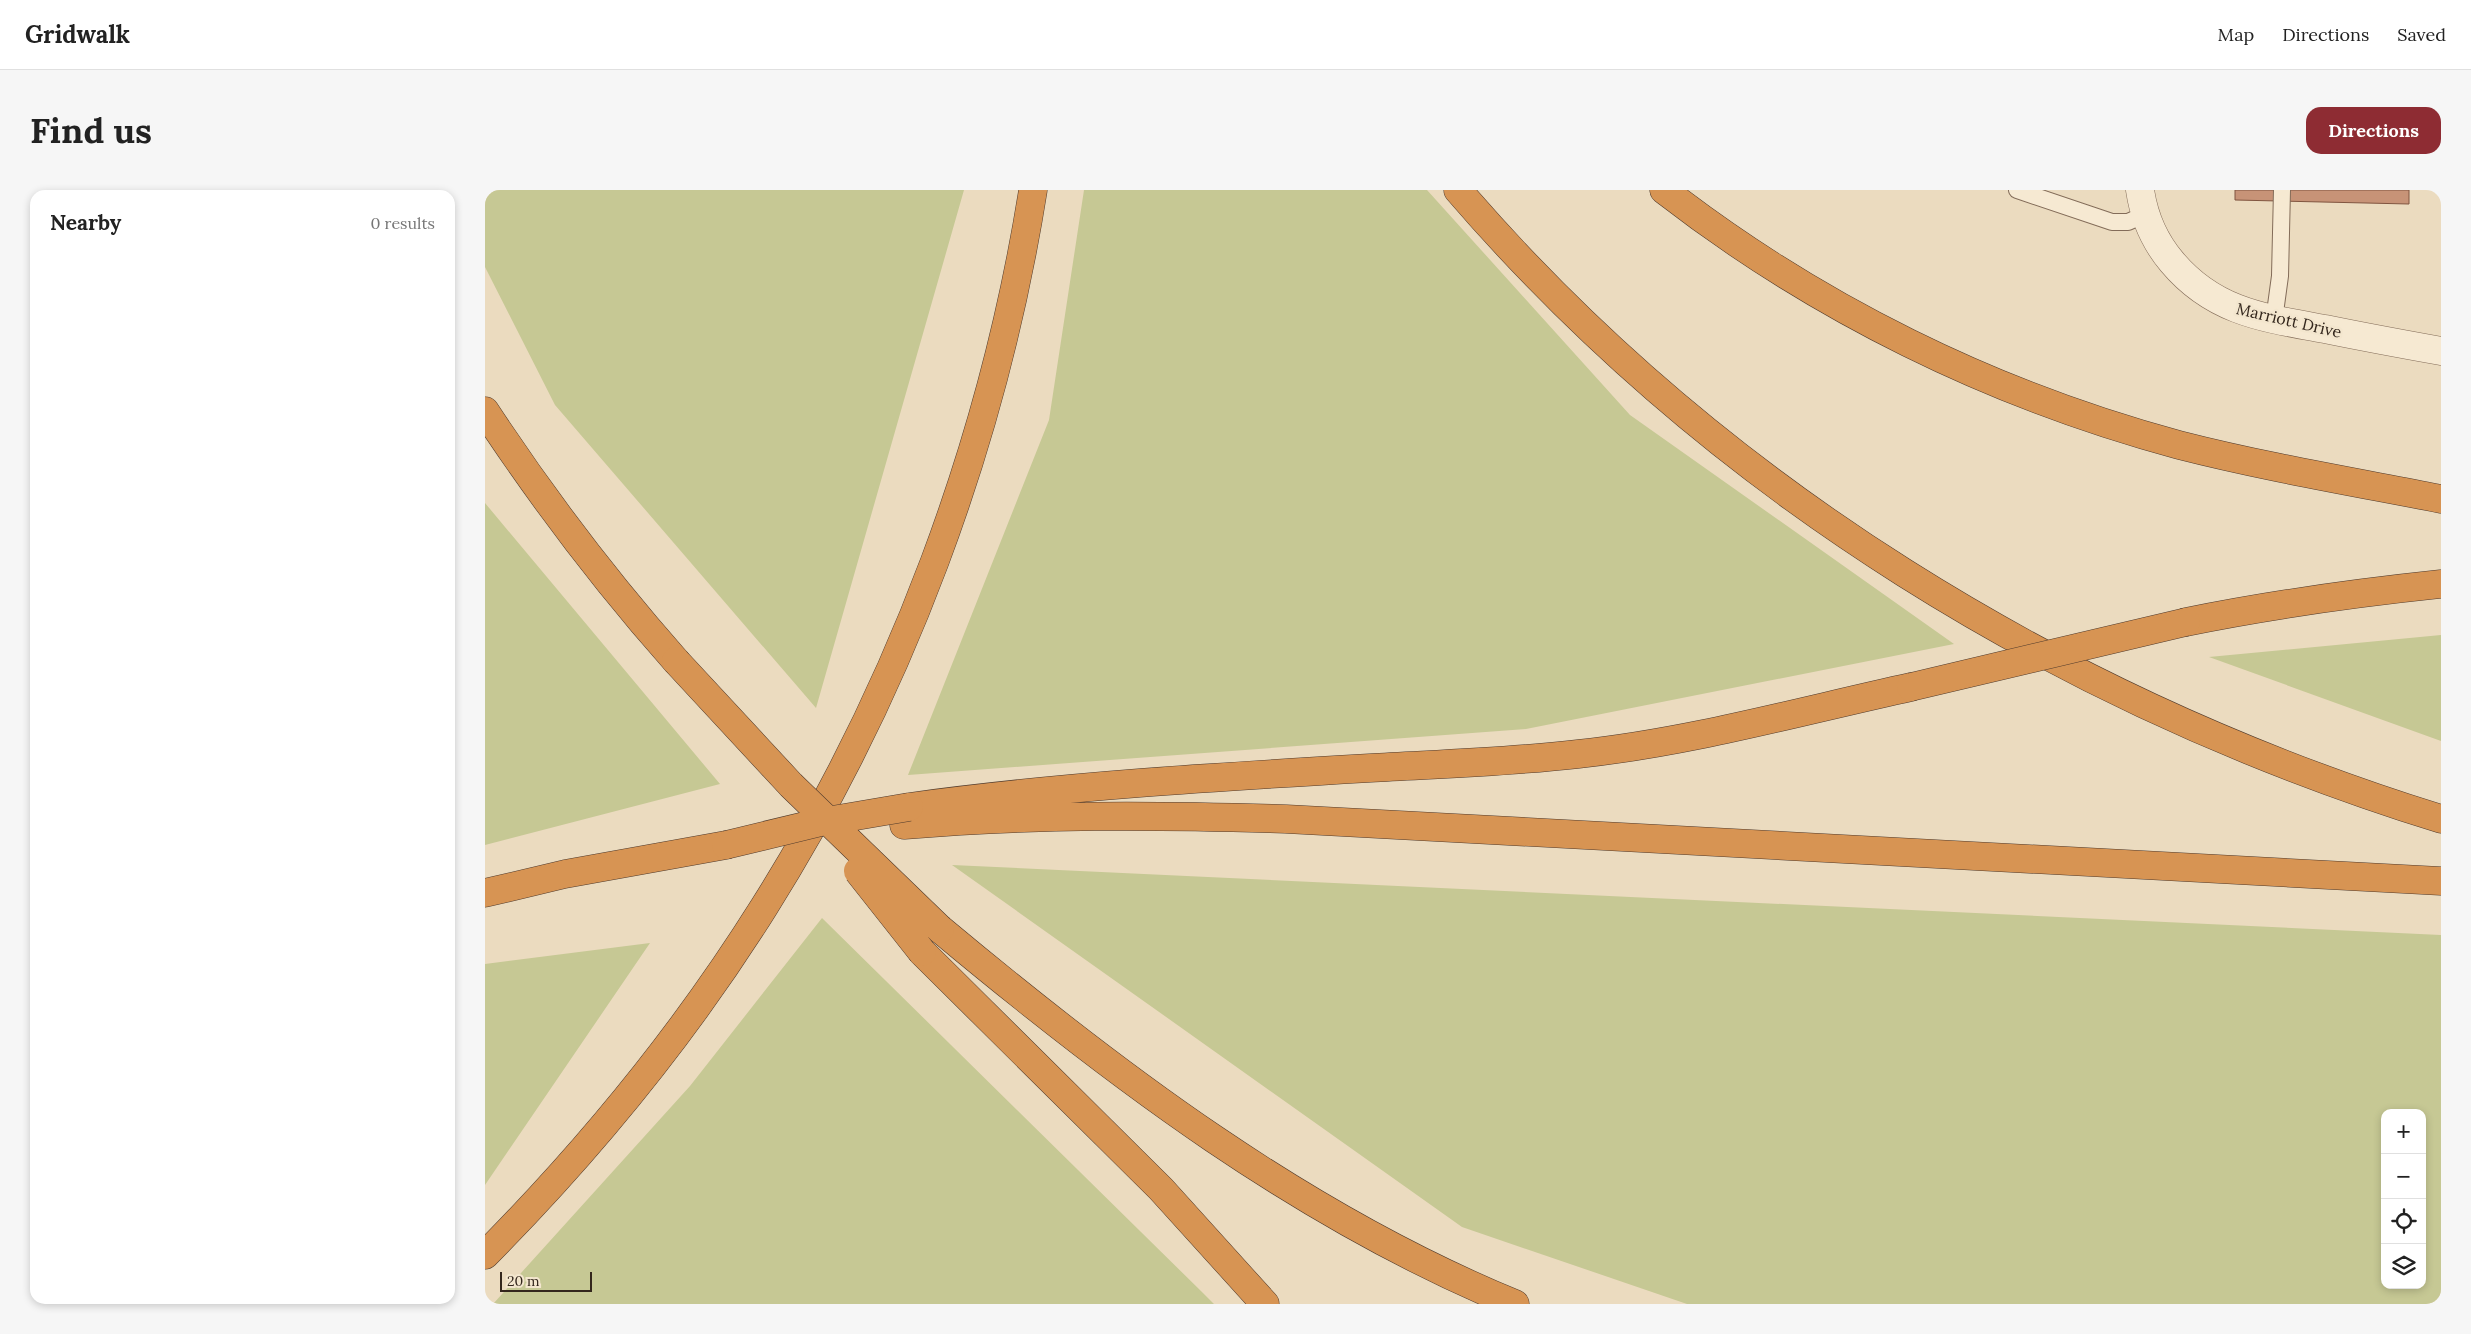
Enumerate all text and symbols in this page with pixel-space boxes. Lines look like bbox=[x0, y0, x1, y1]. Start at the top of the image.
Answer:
text: Gridwalk bbox=[25, 19, 130, 50]
text: Map bbox=[2218, 23, 2254, 46]
text: Directions bbox=[2282, 23, 2369, 46]
text: Saved bbox=[2397, 23, 2446, 46]
button: Directions bbox=[2306, 107, 2441, 154]
text: Find us bbox=[30, 108, 152, 153]
text: Nearby bbox=[50, 209, 121, 236]
text: 0 results bbox=[370, 213, 435, 233]
street label: Marriott Drive bbox=[2234, 298, 2344, 342]
map controls bbox=[2381, 1109, 2426, 1289]
button: + bbox=[2381, 1109, 2426, 1154]
button: − bbox=[2381, 1154, 2426, 1199]
button: locate bbox=[2381, 1199, 2426, 1244]
button: layers bbox=[2381, 1244, 2426, 1289]
scale bar bbox=[500, 1269, 593, 1292]
text: 20 m bbox=[507, 1272, 539, 1290]

